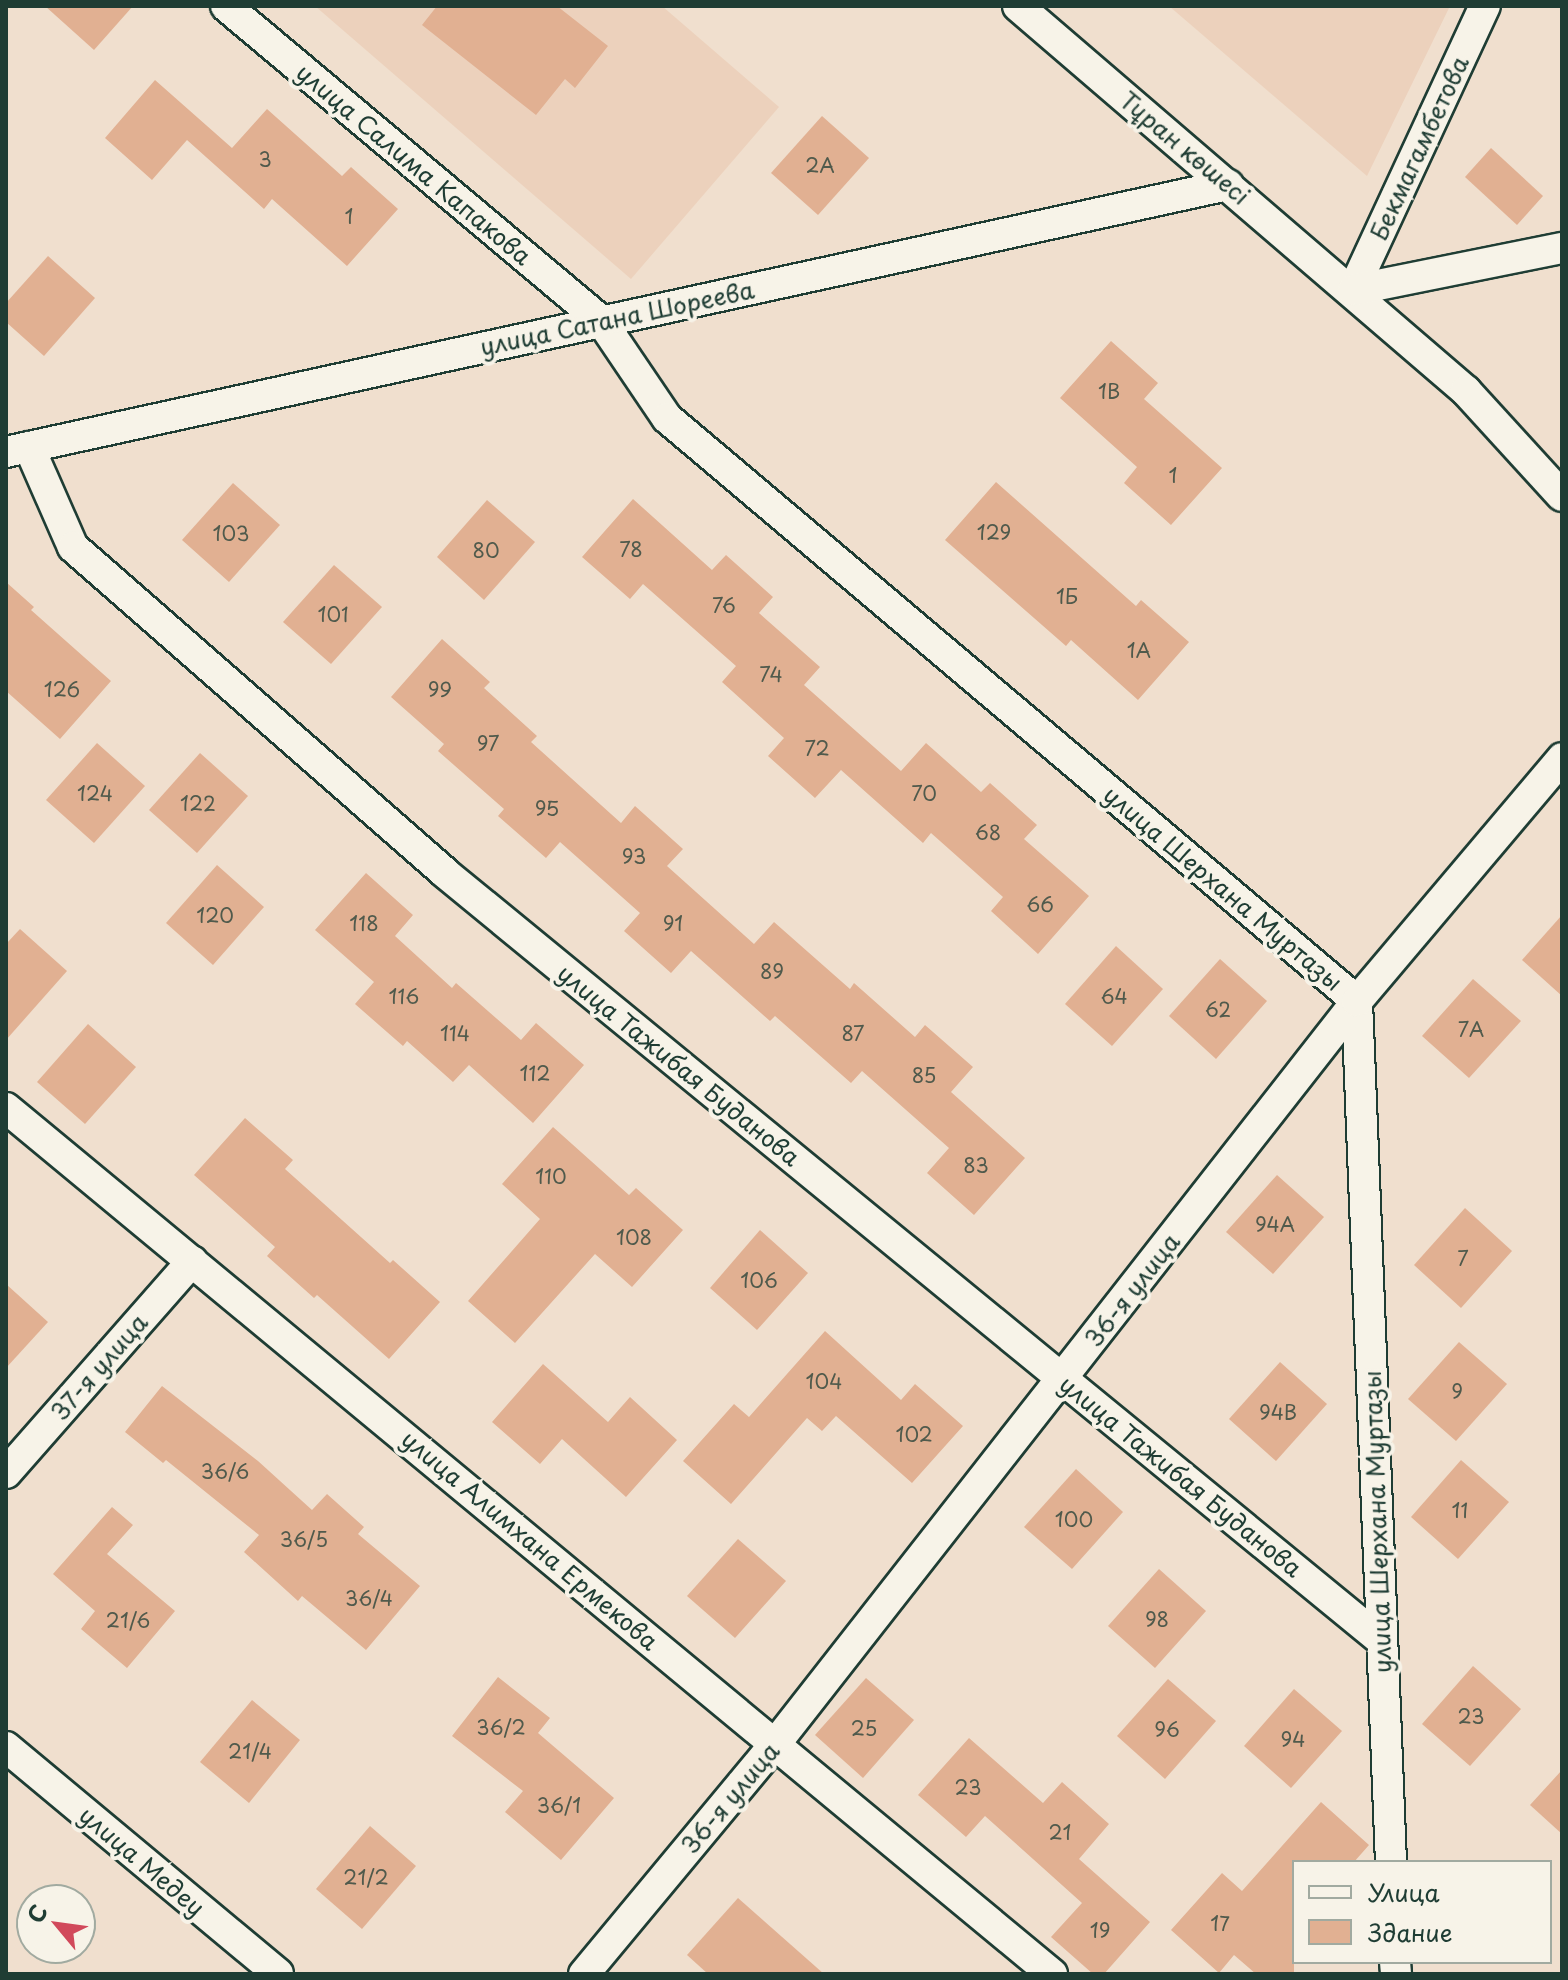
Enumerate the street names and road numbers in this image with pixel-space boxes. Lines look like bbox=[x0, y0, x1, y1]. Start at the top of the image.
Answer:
street label: Бекмагамбетова bbox=[1364, 51, 1474, 245]
street label: улица Салима Капакова bbox=[290, 57, 538, 271]
street label: Тұран көшесі bbox=[1114, 85, 1256, 211]
street label: улица Сатана Шореева bbox=[476, 274, 758, 362]
street label: улица Шерхана Муртазы bbox=[1097, 779, 1349, 997]
street label: улица Тажибая Буданова bbox=[552, 958, 806, 1172]
street label: 36-я улица bbox=[1079, 1227, 1185, 1353]
street label: 37-я улица bbox=[45, 1308, 153, 1426]
street label: улица Тажибая Буданова bbox=[1054, 1369, 1308, 1583]
street label: улица Шерхана Муртазы bbox=[1357, 1369, 1397, 1675]
street label: улица Алимхана Ермекова bbox=[395, 1424, 665, 1656]
street label: 36-я улица bbox=[675, 1736, 785, 1860]
street label: улица Медеу bbox=[73, 1800, 211, 1922]

